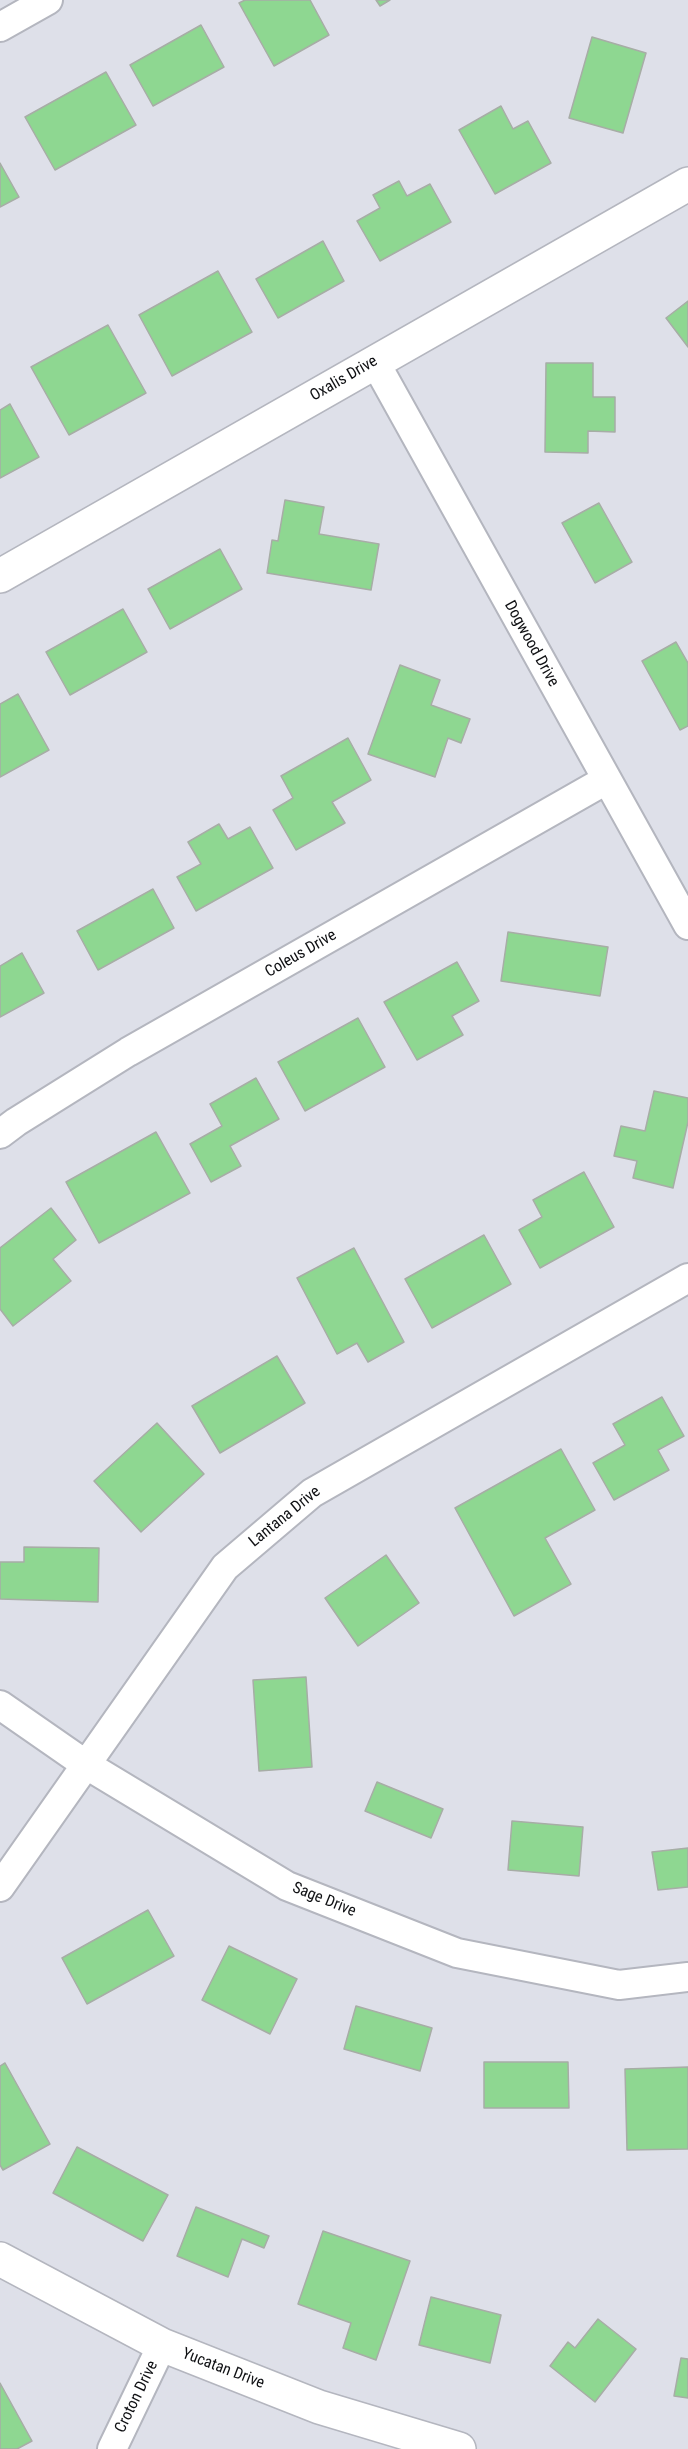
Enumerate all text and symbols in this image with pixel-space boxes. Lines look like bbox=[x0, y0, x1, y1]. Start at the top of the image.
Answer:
street label: Oxalis Drive bbox=[307, 352, 381, 406]
street label: Dogwood Drive bbox=[500, 598, 562, 690]
street label: Coleus Drive bbox=[262, 926, 340, 982]
street label: Lantana Drive bbox=[245, 1482, 325, 1552]
street label: Sage Drive bbox=[289, 1879, 359, 1921]
street label: Yucatan Drive bbox=[179, 2345, 267, 2393]
street label: Croton Drive bbox=[111, 2358, 163, 2436]

